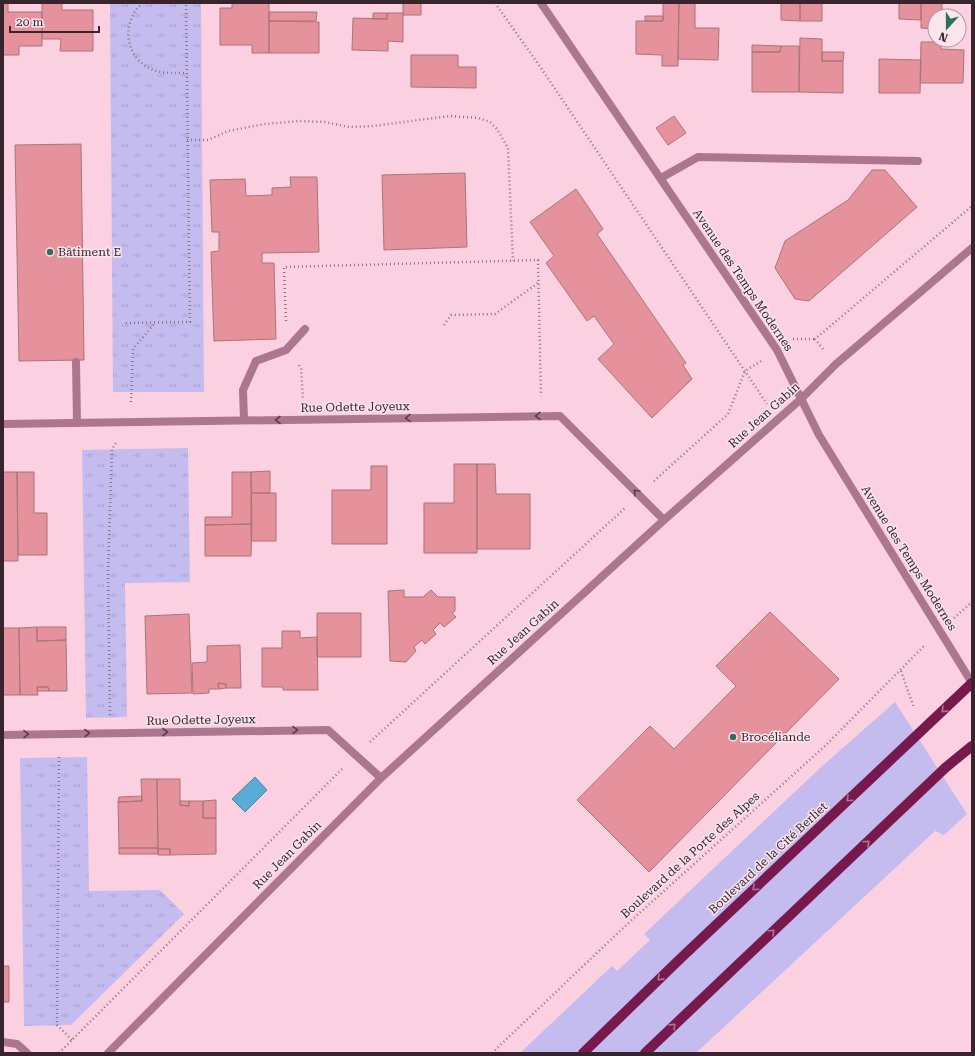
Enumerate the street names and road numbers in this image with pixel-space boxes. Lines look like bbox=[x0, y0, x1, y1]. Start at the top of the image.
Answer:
street label: Avenue des Temps Modernes bbox=[690, 206, 796, 354]
street label: Rue Jean Gabin bbox=[726, 379, 803, 451]
street label: Rue Odette Joyeux bbox=[300, 399, 410, 415]
street label: Avenue des Temps Modernes bbox=[858, 483, 960, 633]
street label: Rue Jean Gabin bbox=[485, 596, 562, 668]
street label: Rue Odette Joyeux bbox=[146, 712, 256, 728]
street label: Boulevard de la Porte des Alpes bbox=[618, 789, 762, 921]
street label: Boulevard de la Cité Berliet bbox=[706, 799, 831, 917]
street label: Rue Jean Gabin bbox=[250, 818, 324, 892]

